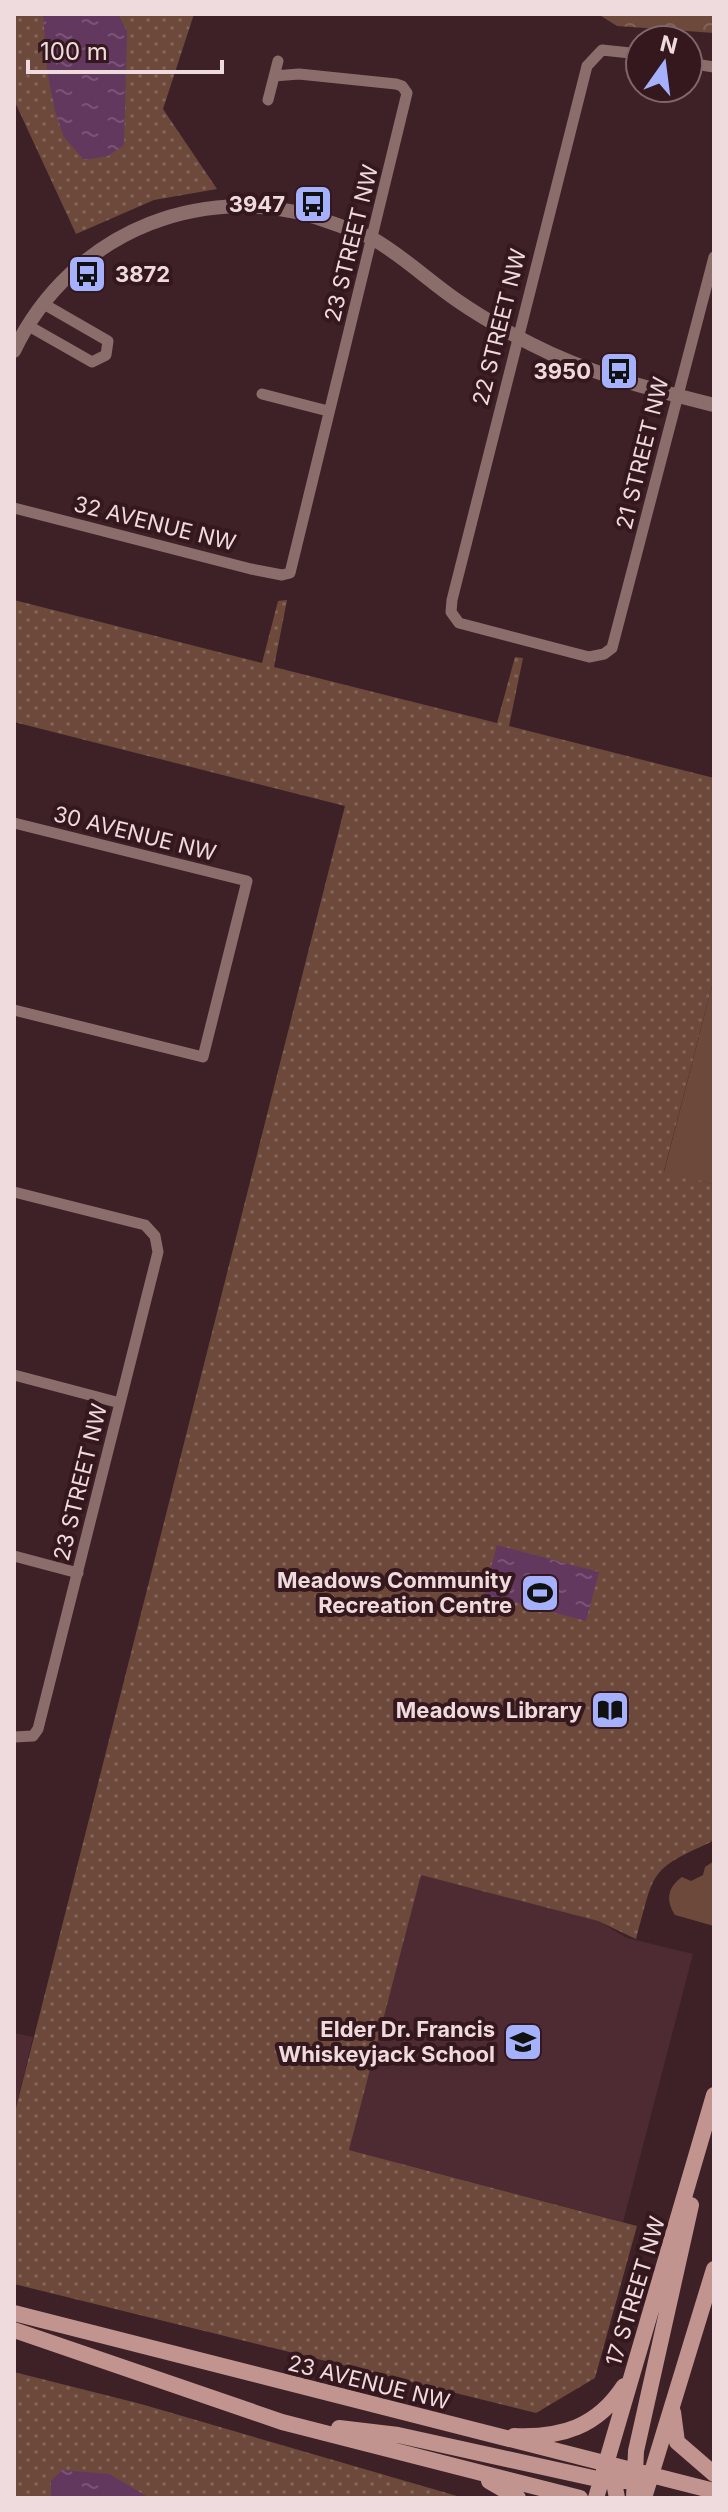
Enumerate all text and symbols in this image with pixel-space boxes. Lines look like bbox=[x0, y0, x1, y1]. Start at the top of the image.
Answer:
scale bar bbox=[28, 24, 222, 74]
north arrow bbox=[624, 24, 704, 104]
text: N bbox=[658, 30, 680, 59]
text: 100 m bbox=[40, 37, 108, 66]
street label: 23 STREET NW bbox=[319, 162, 383, 324]
bus stop icon: 3947 bbox=[292, 183, 334, 225]
place label: 3947 bbox=[229, 191, 285, 217]
street label: 22 STREET NW bbox=[467, 246, 531, 408]
bus stop icon: 3872 bbox=[66, 253, 108, 295]
place label: 3872 bbox=[115, 261, 170, 287]
bus stop icon: 3950 bbox=[598, 350, 640, 392]
place label: 3950 bbox=[534, 358, 591, 384]
street label: 21 STREET NW bbox=[611, 374, 674, 532]
street label: 32 AVENUE NW bbox=[71, 490, 239, 556]
street label: 30 AVENUE NW bbox=[51, 800, 219, 866]
street label: 23 STREET NW bbox=[48, 1401, 112, 1563]
place label: Meadows Community Recreation Centre bbox=[277, 1567, 512, 1618]
sports icon: Meadows Community Recreation Centre bbox=[519, 1572, 561, 1614]
library icon: Meadows Library bbox=[589, 1689, 631, 1731]
place label: Meadows Library bbox=[396, 1697, 582, 1723]
place label: Elder Dr. Francis Whiskeyjack School bbox=[278, 2016, 495, 2067]
school or university icon: Elder Dr. Francis Whiskeyjack School bbox=[502, 2021, 544, 2063]
street label: 17 STREET NW bbox=[600, 2213, 670, 2369]
street label: 23 AVENUE NW bbox=[285, 2349, 453, 2415]

